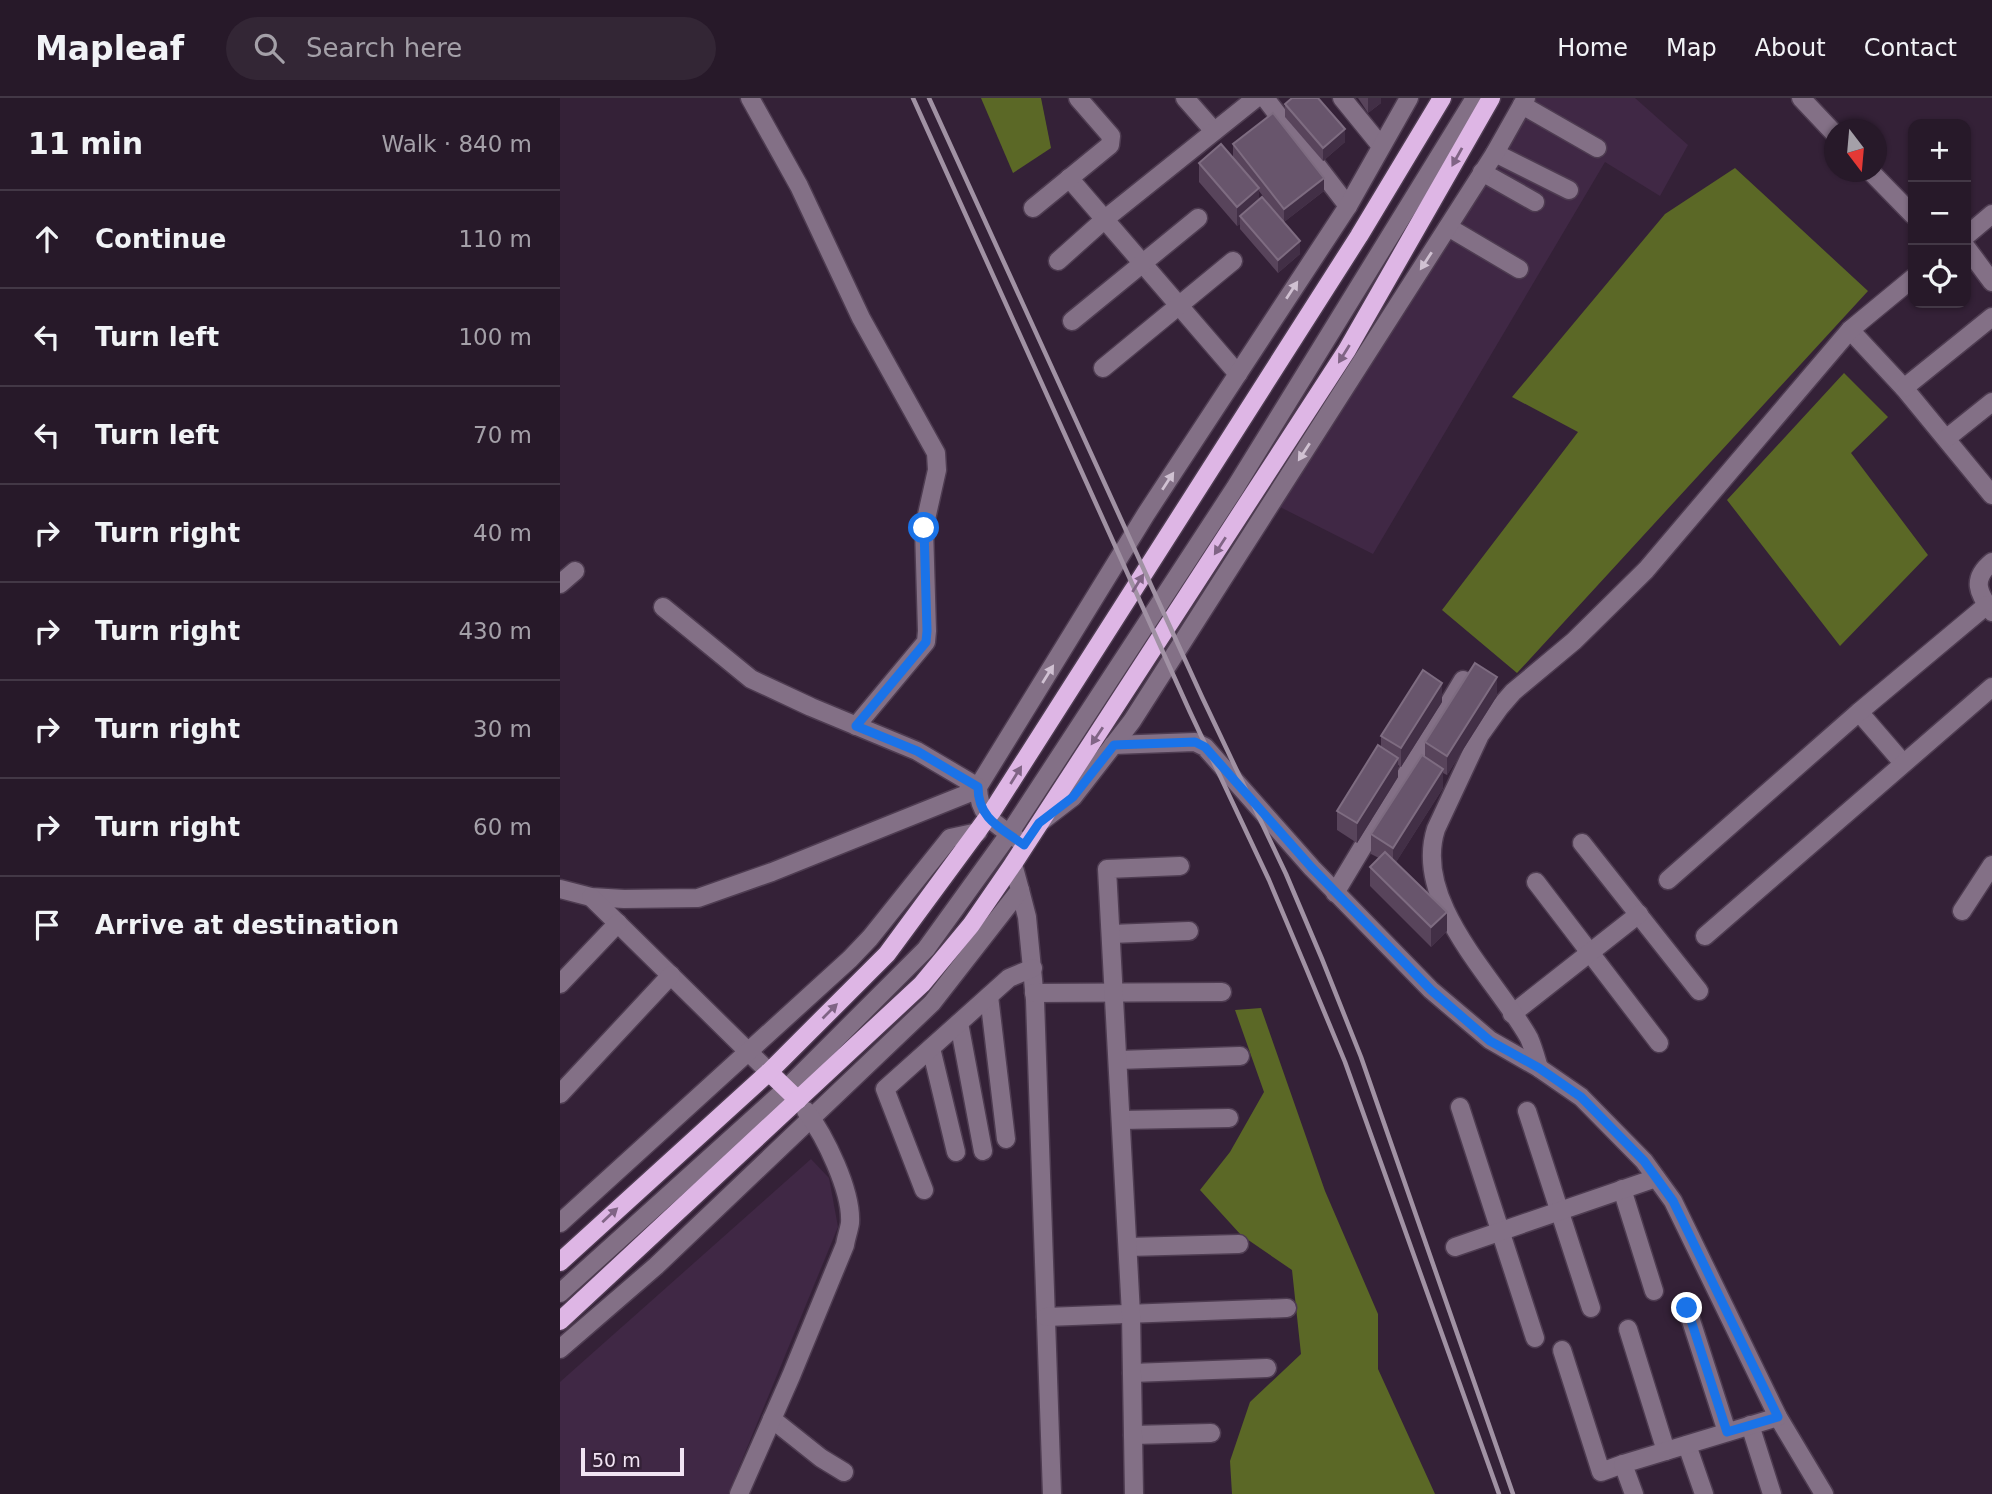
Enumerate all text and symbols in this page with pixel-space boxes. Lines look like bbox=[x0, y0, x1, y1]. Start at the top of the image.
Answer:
search box bbox=[226, 17, 716, 80]
text: Mapleaf bbox=[35, 29, 184, 68]
icon: search bbox=[250, 29, 288, 67]
text: Search here bbox=[306, 33, 462, 63]
text: Home bbox=[1557, 34, 1628, 62]
text: Map bbox=[1666, 34, 1717, 62]
text: About bbox=[1755, 34, 1826, 62]
text: Contact bbox=[1864, 34, 1957, 62]
north arrow bbox=[1824, 119, 1887, 182]
map controls bbox=[1908, 119, 1971, 308]
button: + bbox=[1908, 119, 1971, 182]
text: 11 min bbox=[28, 126, 143, 161]
text: Walk · 840 m bbox=[381, 131, 532, 157]
one-way arrow bbox=[1451, 147, 1463, 167]
button: − bbox=[1908, 182, 1971, 245]
icon: ahead bbox=[28, 220, 66, 258]
text: Continue bbox=[95, 224, 226, 254]
text: 110 m bbox=[458, 226, 532, 252]
button: locate bbox=[1908, 245, 1971, 308]
one-way arrow bbox=[1420, 251, 1433, 270]
one-way arrow bbox=[1286, 281, 1299, 300]
icon: left bbox=[28, 318, 66, 356]
text: Turn left bbox=[95, 322, 219, 352]
text: 100 m bbox=[458, 324, 532, 350]
one-way arrow bbox=[1337, 345, 1350, 364]
icon: left bbox=[28, 416, 66, 454]
text: Turn left bbox=[95, 420, 219, 450]
text: 70 m bbox=[473, 422, 532, 448]
one-way arrow bbox=[1298, 443, 1311, 462]
one-way arrow bbox=[1161, 471, 1174, 490]
route start bbox=[908, 512, 939, 543]
icon: right bbox=[28, 514, 66, 552]
text: Turn right bbox=[95, 518, 240, 548]
text: 40 m bbox=[473, 520, 532, 546]
one-way arrow bbox=[1214, 536, 1227, 555]
one-way arrow bbox=[1131, 573, 1144, 592]
icon: right bbox=[28, 612, 66, 650]
text: Turn right bbox=[95, 616, 240, 646]
text: 430 m bbox=[458, 618, 532, 644]
one-way arrow bbox=[1041, 664, 1054, 684]
icon: right bbox=[28, 710, 66, 748]
text: Turn right bbox=[95, 714, 240, 744]
text: 30 m bbox=[473, 716, 532, 742]
one-way arrow bbox=[1090, 727, 1103, 746]
one-way arrow bbox=[1009, 765, 1022, 784]
icon: right bbox=[28, 808, 66, 846]
text: Turn right bbox=[95, 812, 240, 842]
text: 60 m bbox=[473, 814, 532, 840]
icon: arrive bbox=[28, 906, 66, 944]
text: Arrive at destination bbox=[95, 910, 399, 940]
one-way arrow bbox=[822, 1002, 839, 1019]
one-way arrow bbox=[601, 1208, 618, 1224]
route end bbox=[1671, 1292, 1702, 1323]
scale bar bbox=[581, 1445, 684, 1477]
text: 50 m bbox=[592, 1449, 641, 1471]

